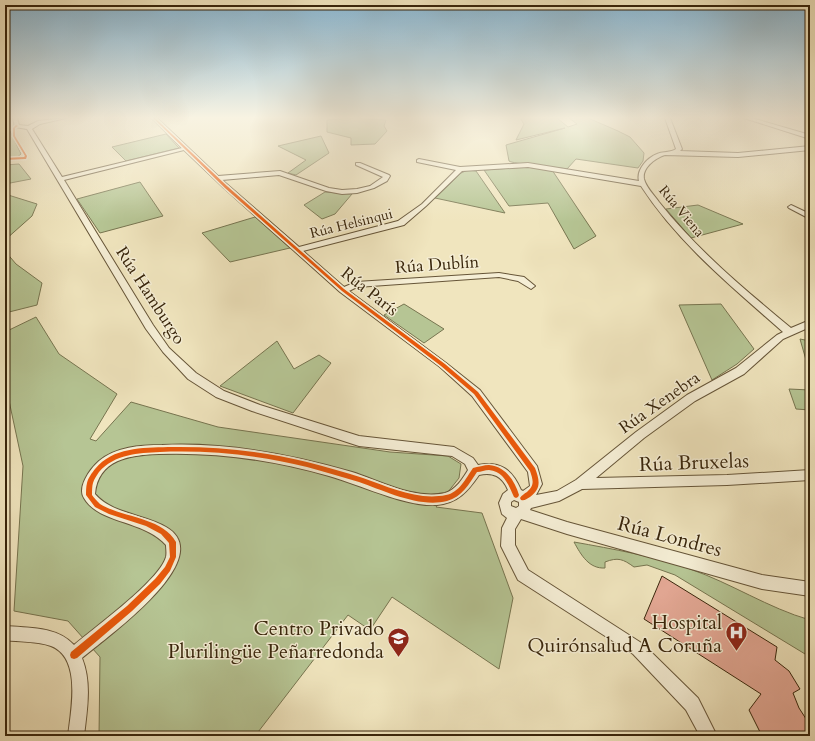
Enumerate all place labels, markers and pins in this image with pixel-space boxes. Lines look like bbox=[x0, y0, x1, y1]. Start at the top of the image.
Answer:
place label: Hospital Quirónsalud A Coruña bbox=[527, 609, 722, 659]
place label: Centro Privado Plurilingüe Peñarredonda bbox=[168, 615, 384, 665]
hospital icon: Hospital Quirónsalud A Coruña bbox=[724, 620, 750, 653]
school or university icon: Centro Privado Plurilingüe Peñarredonda bbox=[386, 626, 412, 659]

